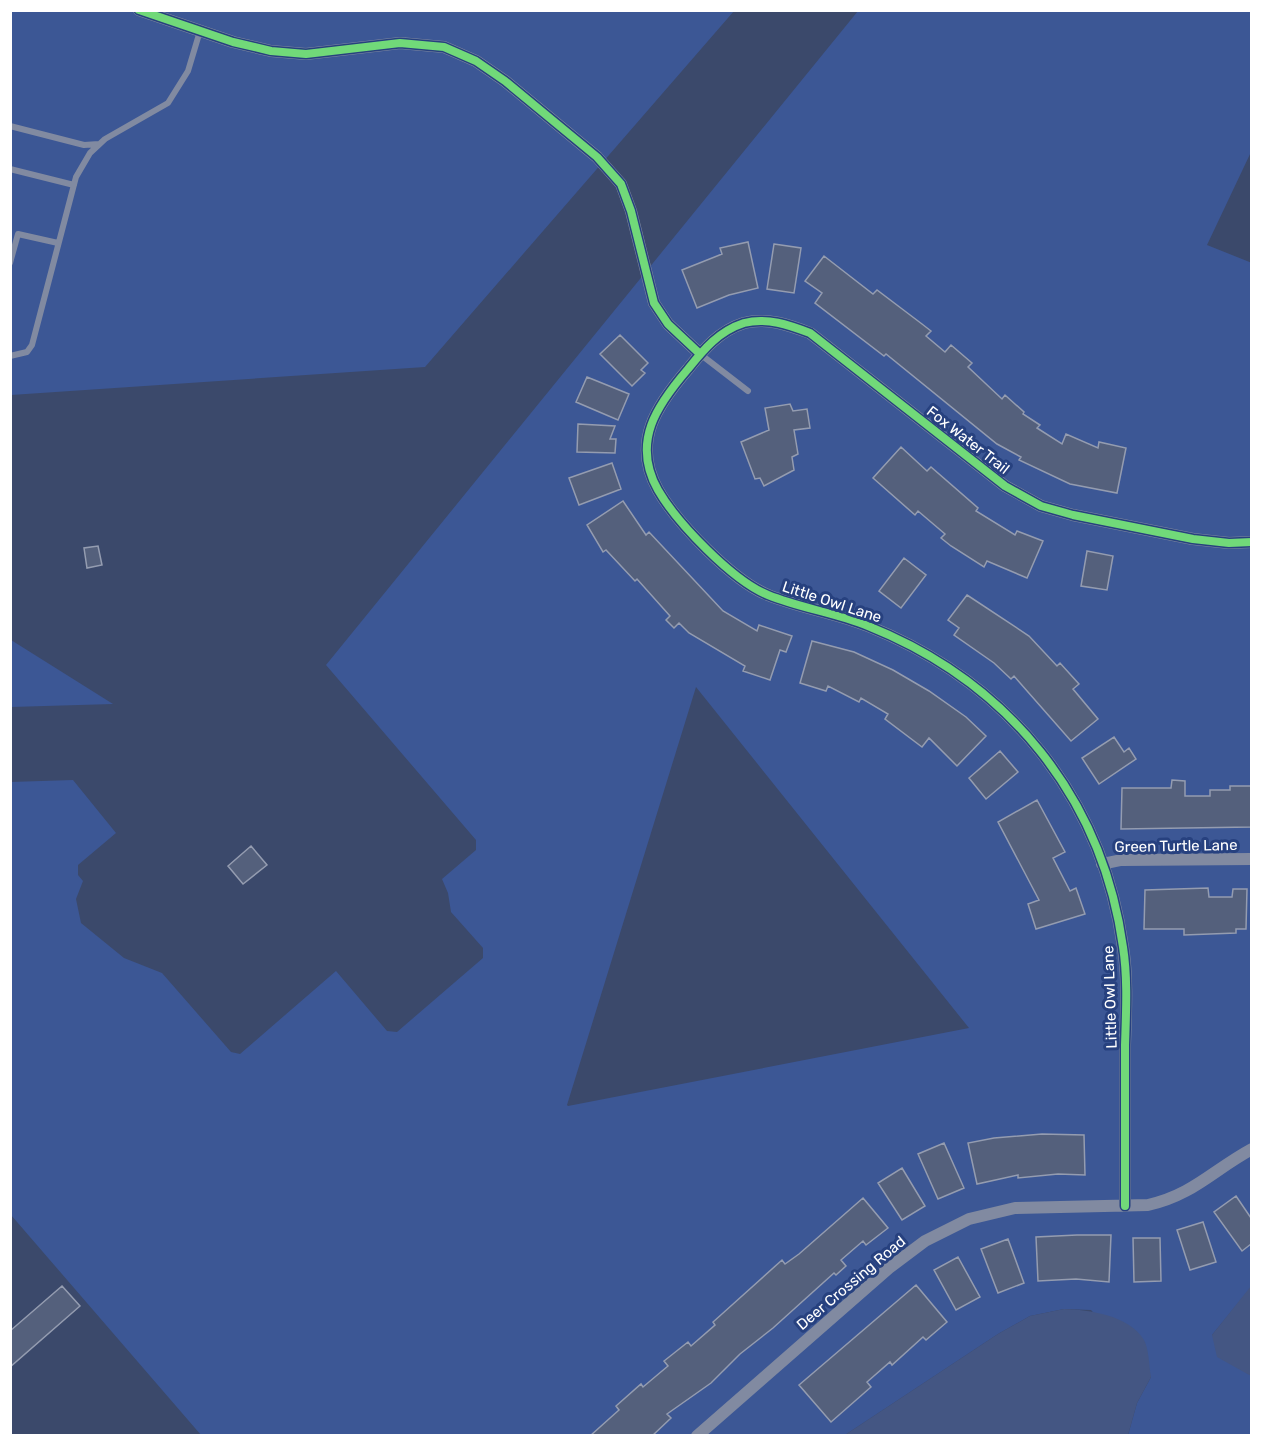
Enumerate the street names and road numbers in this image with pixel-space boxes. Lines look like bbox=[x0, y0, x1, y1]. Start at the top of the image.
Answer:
street label: Fox Water Trail bbox=[923, 402, 1013, 478]
street label: Little Owl Lane bbox=[780, 577, 884, 627]
street label: Green Turtle Lane bbox=[1114, 836, 1238, 856]
street label: Little Owl Lane bbox=[1099, 945, 1121, 1049]
street label: Deer Crossing Road bbox=[793, 1232, 909, 1334]

